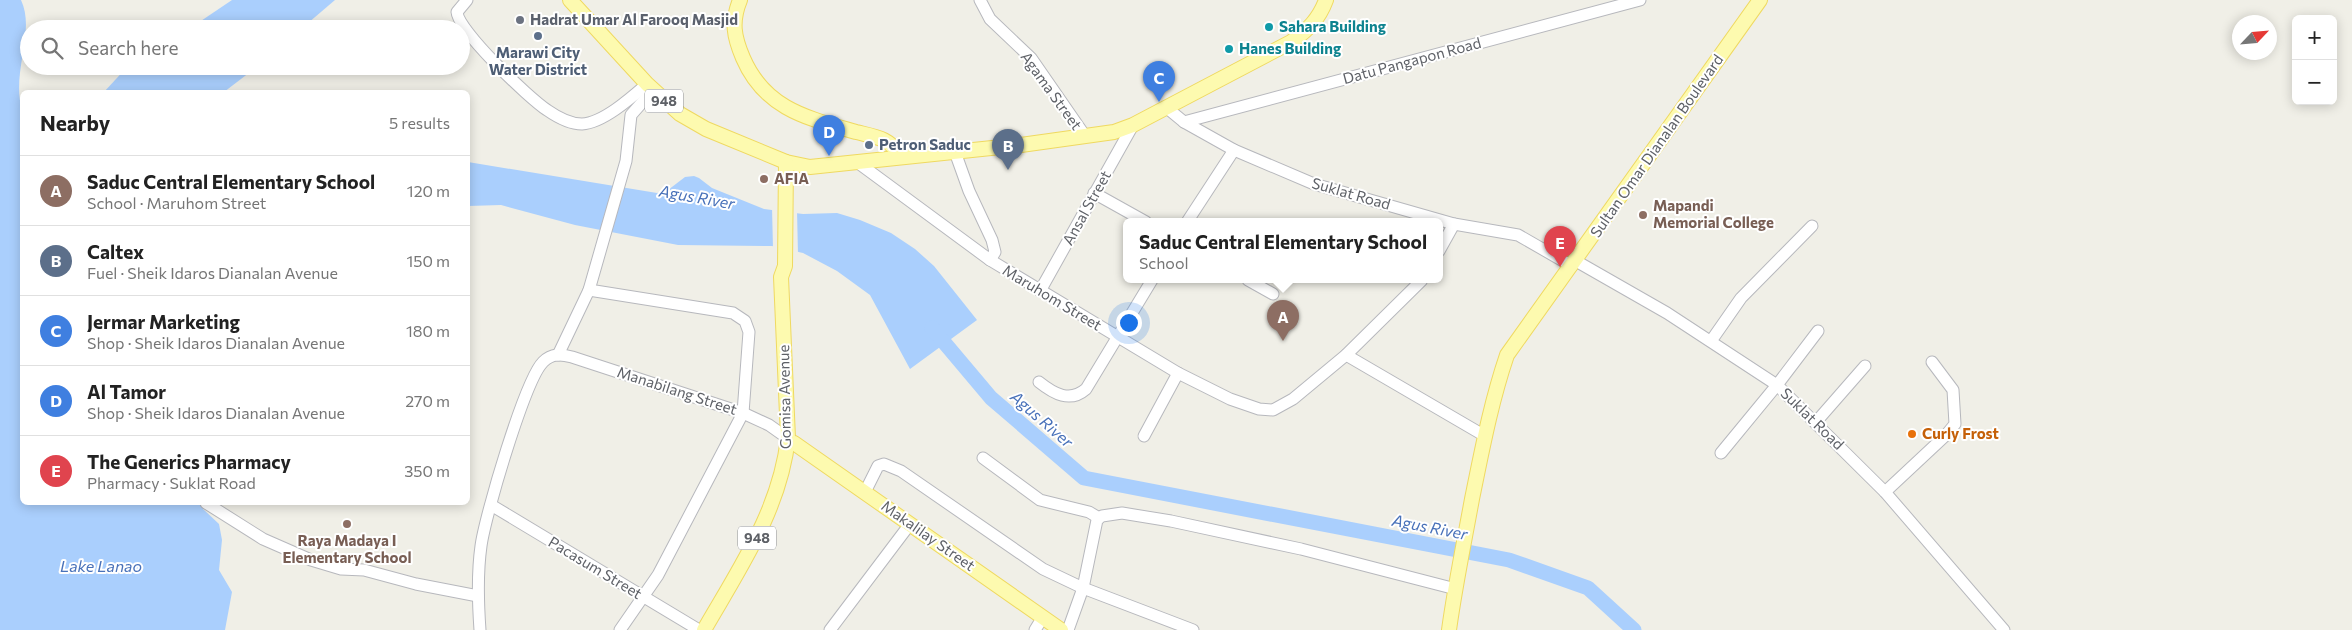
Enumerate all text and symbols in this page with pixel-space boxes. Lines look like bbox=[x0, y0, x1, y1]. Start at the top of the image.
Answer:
place label: Hadrat Umar Al Farooq Masjid bbox=[530, 10, 738, 28]
marker: Hadrat Umar Al Farooq Masjid bbox=[514, 14, 526, 26]
north arrow bbox=[2232, 15, 2277, 60]
map controls bbox=[2292, 15, 2337, 105]
button: + bbox=[2292, 15, 2337, 60]
place label: Sahara Building bbox=[1279, 17, 1386, 35]
search box bbox=[20, 20, 470, 75]
marker: Sahara Building bbox=[1263, 21, 1275, 33]
marker: Marawi City Water District bbox=[532, 30, 544, 42]
street label: Datu Pangapon Road bbox=[1341, 33, 1483, 87]
icon: search bbox=[38, 34, 66, 62]
text: Search here bbox=[78, 36, 178, 59]
place label: Hanes Building bbox=[1239, 39, 1341, 57]
place label: Marawi City Water District bbox=[489, 43, 587, 78]
marker: Hanes Building bbox=[1223, 43, 1235, 55]
street label: Agama Street bbox=[1017, 48, 1086, 133]
street label: Sultan Omar Dianalan Boulevard bbox=[1586, 51, 1726, 240]
button: − bbox=[2292, 60, 2337, 105]
pin: C bbox=[1143, 61, 1175, 102]
road number: 948 bbox=[645, 90, 683, 112]
text: Nearby bbox=[40, 110, 110, 135]
text: 5 results bbox=[389, 113, 450, 132]
pin: D bbox=[813, 115, 845, 156]
pin: B bbox=[992, 129, 1024, 170]
place label: Petron Saduc bbox=[879, 135, 971, 153]
marker: Petron Saduc bbox=[863, 139, 875, 151]
street label: Ansal Street bbox=[1058, 167, 1114, 248]
place label: AFIA bbox=[774, 169, 809, 187]
text: Saduc Central Elementary School bbox=[87, 170, 375, 193]
marker: AFIA bbox=[758, 173, 770, 185]
street label: Suklat Road bbox=[1310, 173, 1393, 213]
water label: Agus River bbox=[657, 180, 737, 213]
text: A bbox=[50, 181, 62, 200]
text: 120 m bbox=[407, 181, 450, 200]
text: School · Maruhom Street bbox=[87, 193, 266, 212]
place label: Mapandi Memorial College bbox=[1653, 196, 1774, 231]
marker: Mapandi Memorial College bbox=[1637, 209, 1649, 221]
popup bbox=[1123, 218, 1443, 283]
pin: E bbox=[1544, 226, 1576, 267]
text: Saduc Central Elementary School bbox=[1139, 230, 1427, 253]
text: Caltex bbox=[87, 240, 144, 263]
text: B bbox=[51, 251, 61, 270]
text: 150 m bbox=[407, 251, 450, 270]
text: School bbox=[1139, 253, 1189, 272]
street label: Maruhom Street bbox=[1000, 260, 1105, 334]
text: Fuel · Sheik Idaros Dianalan Avenue bbox=[87, 263, 338, 282]
pin: A bbox=[1267, 300, 1299, 341]
text: Jermar Marketing bbox=[87, 310, 240, 333]
your location bbox=[1116, 310, 1142, 336]
text: C bbox=[51, 321, 61, 340]
text: 180 m bbox=[406, 321, 450, 340]
text: Shop · Sheik Idaros Dianalan Avenue bbox=[87, 333, 345, 352]
street label: Gomisa Avenue bbox=[774, 345, 794, 449]
street label: Manabilang Street bbox=[615, 362, 739, 418]
text: Al Tamor bbox=[87, 380, 166, 403]
street label: Suklat Road bbox=[1777, 384, 1848, 453]
water label: Agus River bbox=[1007, 386, 1078, 451]
text: D bbox=[50, 391, 62, 410]
text: 270 m bbox=[405, 391, 450, 410]
text: Shop · Sheik Idaros Dianalan Avenue bbox=[87, 403, 345, 422]
place label: Curly Frost bbox=[1922, 424, 1999, 442]
marker: Curly Frost bbox=[1906, 428, 1918, 440]
text: The Generics Pharmacy bbox=[87, 450, 291, 473]
text: E bbox=[51, 461, 61, 480]
text: 350 m bbox=[404, 461, 450, 480]
text: Pharmacy · Suklat Road bbox=[87, 473, 256, 492]
street label: Makalilay Street bbox=[878, 496, 979, 574]
water label: Agus River bbox=[1390, 510, 1470, 543]
marker: Raya Madaya I Elementary School bbox=[341, 518, 353, 530]
road number: 948 bbox=[738, 526, 776, 550]
place label: Raya Madaya I Elementary School bbox=[282, 531, 412, 566]
street label: Pacasum Street bbox=[545, 532, 646, 602]
water label: Lake Lanao bbox=[60, 556, 142, 575]

